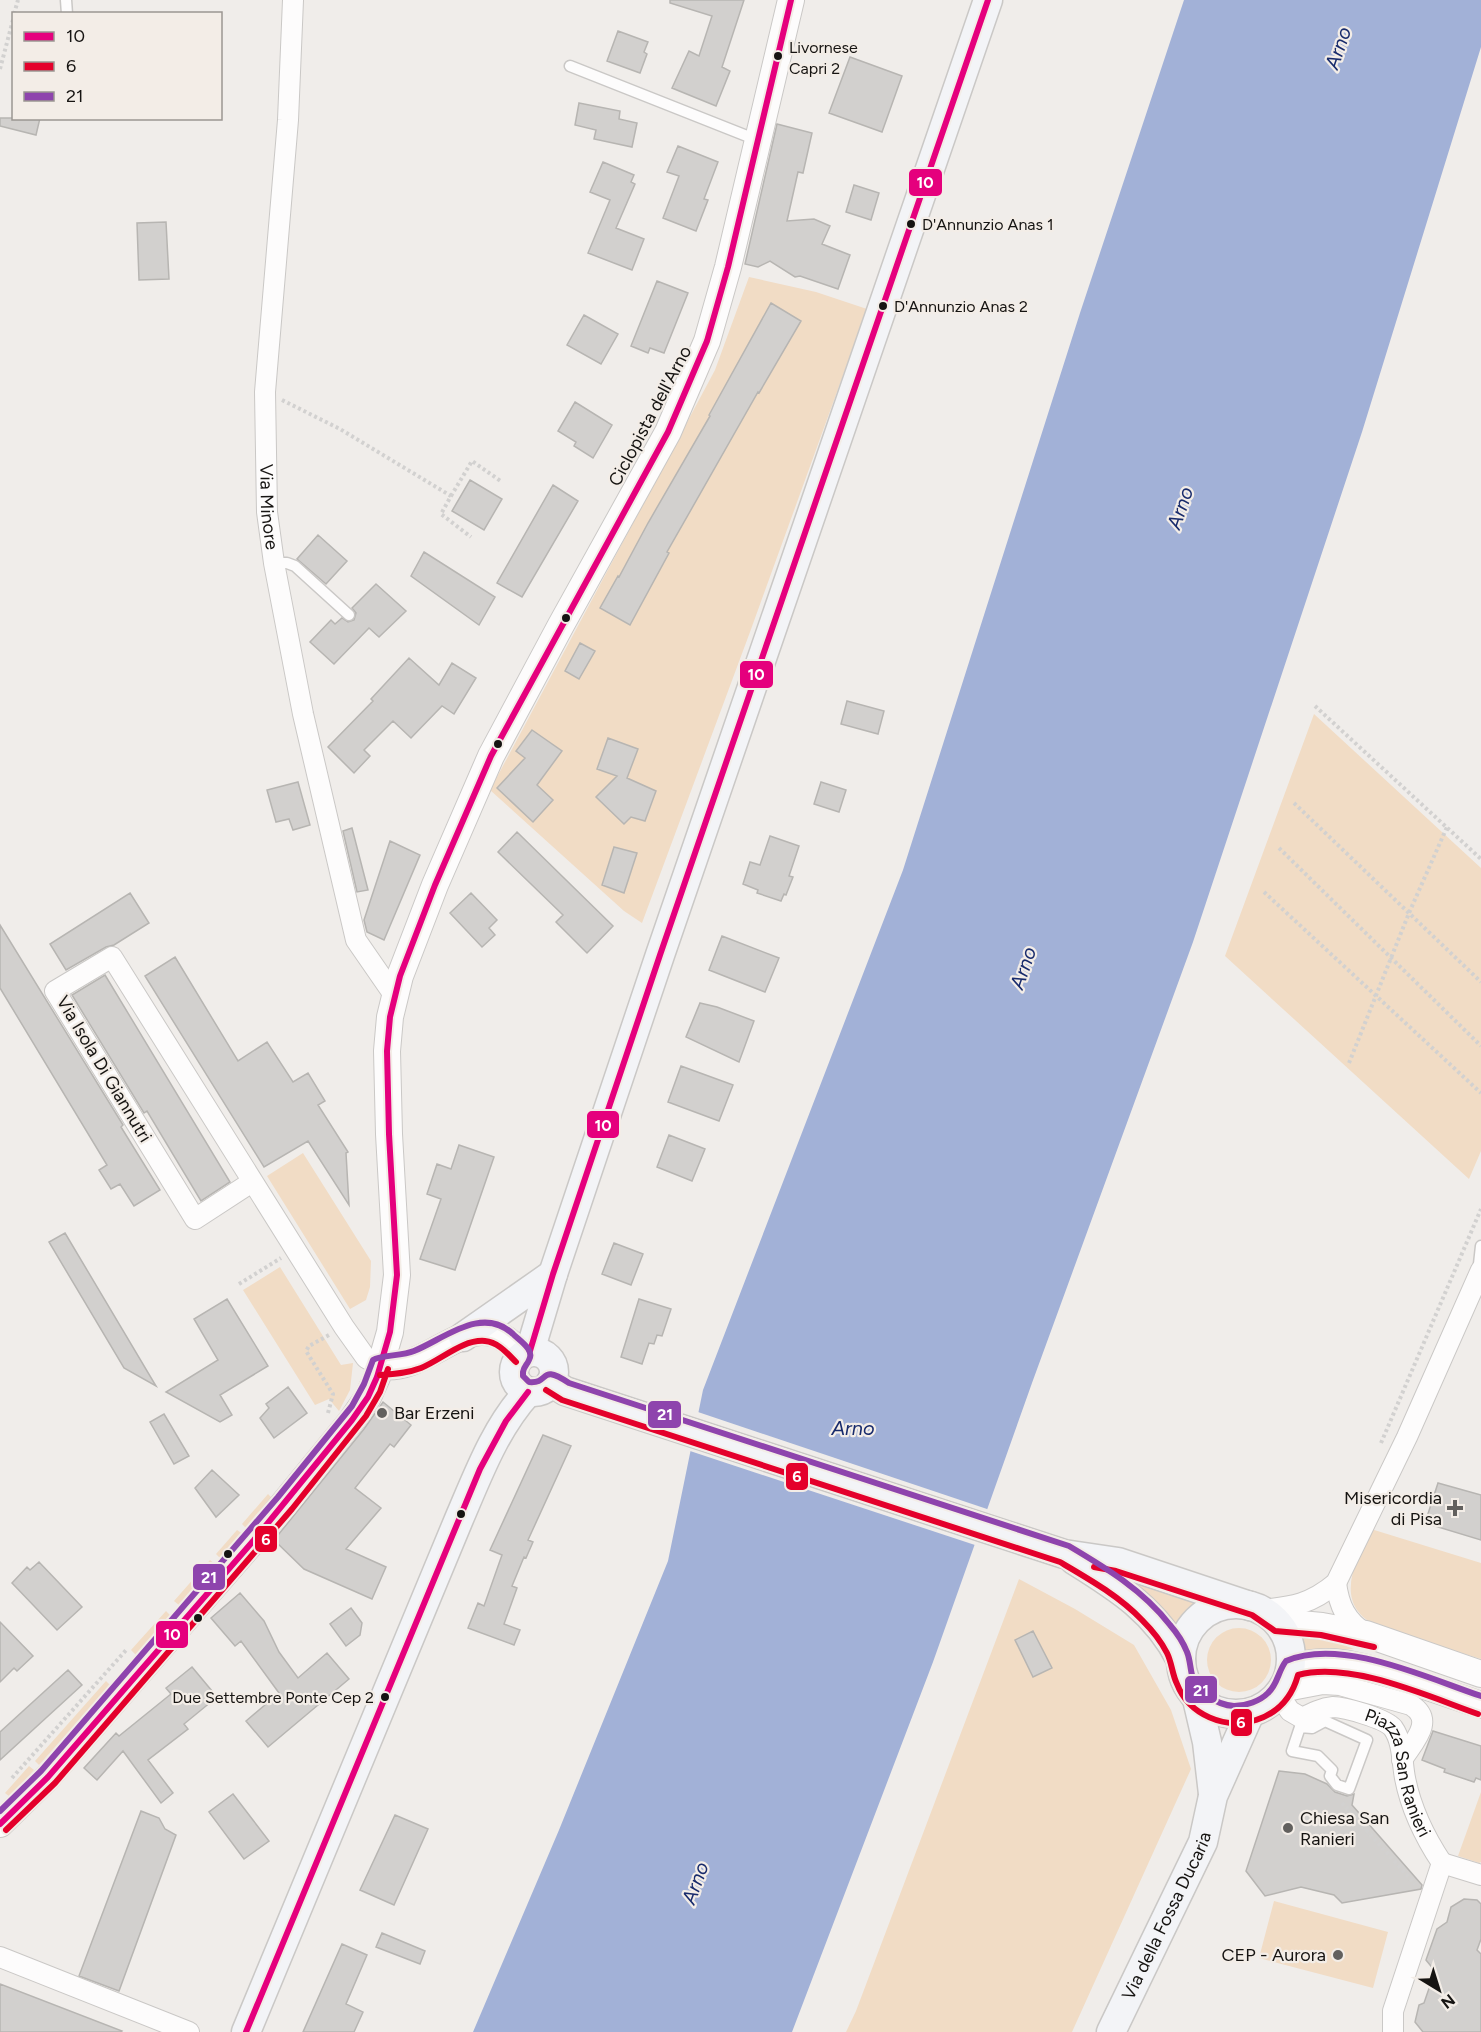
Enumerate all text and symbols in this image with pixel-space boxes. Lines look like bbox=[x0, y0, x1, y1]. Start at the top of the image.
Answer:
legend bbox=[12, 12, 222, 120]
water label: Arno bbox=[1319, 23, 1357, 73]
text: 10 bbox=[66, 25, 85, 47]
place label: Livornese Capri 2 bbox=[789, 38, 858, 78]
marker: Livornese Capri 2 bbox=[772, 50, 784, 62]
text: 6 bbox=[66, 55, 76, 77]
text: 21 bbox=[66, 85, 84, 107]
line badge: 10 bbox=[908, 168, 943, 197]
text: 10 bbox=[916, 173, 934, 192]
place label: D'Annunzio Anas 1 bbox=[922, 215, 1054, 234]
marker: D'Annunzio Anas 1 bbox=[905, 218, 917, 230]
place label: D'Annunzio Anas 2 bbox=[894, 297, 1028, 316]
marker: D'Annunzio Anas 2 bbox=[877, 300, 889, 312]
street label: Ciclopista dell'Arno bbox=[604, 342, 696, 490]
street label: Via Minore bbox=[255, 464, 283, 551]
water label: Arno bbox=[1161, 483, 1199, 533]
unlabelled marker bbox=[560, 612, 572, 624]
line badge: 10 bbox=[739, 660, 774, 689]
text: 10 bbox=[747, 665, 765, 684]
unlabelled marker bbox=[492, 738, 504, 750]
water label: Arno bbox=[1004, 943, 1042, 993]
street label: Via Isola Di Giannutri bbox=[52, 992, 156, 1146]
line badge: 10 bbox=[586, 1110, 620, 1139]
text: 10 bbox=[594, 1116, 612, 1135]
line badge: 21 bbox=[647, 1400, 682, 1429]
place label: Bar Erzeni bbox=[394, 1402, 474, 1424]
text: 21 bbox=[657, 1405, 673, 1424]
marker: Bar Erzeni bbox=[375, 1406, 389, 1420]
water label: Arno bbox=[830, 1416, 875, 1440]
line badge: 6 bbox=[785, 1462, 809, 1491]
text: 6 bbox=[792, 1467, 802, 1486]
place label: Misericordia di Pisa bbox=[1344, 1487, 1442, 1530]
marker: Misericordia di Pisa bbox=[1446, 1499, 1464, 1517]
unlabelled marker bbox=[455, 1508, 467, 1520]
line badge: 6 bbox=[254, 1525, 278, 1553]
text: 6 bbox=[261, 1530, 271, 1549]
unlabelled marker bbox=[222, 1548, 234, 1560]
line badge: 21 bbox=[192, 1563, 226, 1591]
text: 21 bbox=[201, 1568, 217, 1587]
unlabelled marker bbox=[192, 1612, 204, 1624]
line badge: 10 bbox=[155, 1620, 189, 1649]
text: 10 bbox=[163, 1625, 181, 1644]
line badge: 21 bbox=[1184, 1675, 1218, 1704]
text: 21 bbox=[1193, 1681, 1209, 1700]
place label: Due Settembre Ponte Cep 2 bbox=[172, 1688, 374, 1707]
marker: Due Settembre Ponte Cep 2 bbox=[379, 1691, 391, 1703]
street label: Piazza San Ranieri bbox=[1362, 1704, 1436, 1841]
line badge: 6 bbox=[1230, 1708, 1253, 1737]
text: 6 bbox=[1236, 1713, 1246, 1732]
place label: Chiesa San Ranieri bbox=[1300, 1807, 1389, 1850]
marker: Chiesa San Ranieri bbox=[1281, 1821, 1295, 1835]
street label: Via della Fossa Ducaria bbox=[1117, 1830, 1216, 2003]
water label: Arno bbox=[676, 1858, 714, 1908]
place label: CEP - Aurora bbox=[1222, 1944, 1326, 1966]
marker: CEP - Aurora bbox=[1331, 1948, 1345, 1962]
north arrow bbox=[1409, 1960, 1469, 2020]
text: N bbox=[1437, 1990, 1459, 2013]

